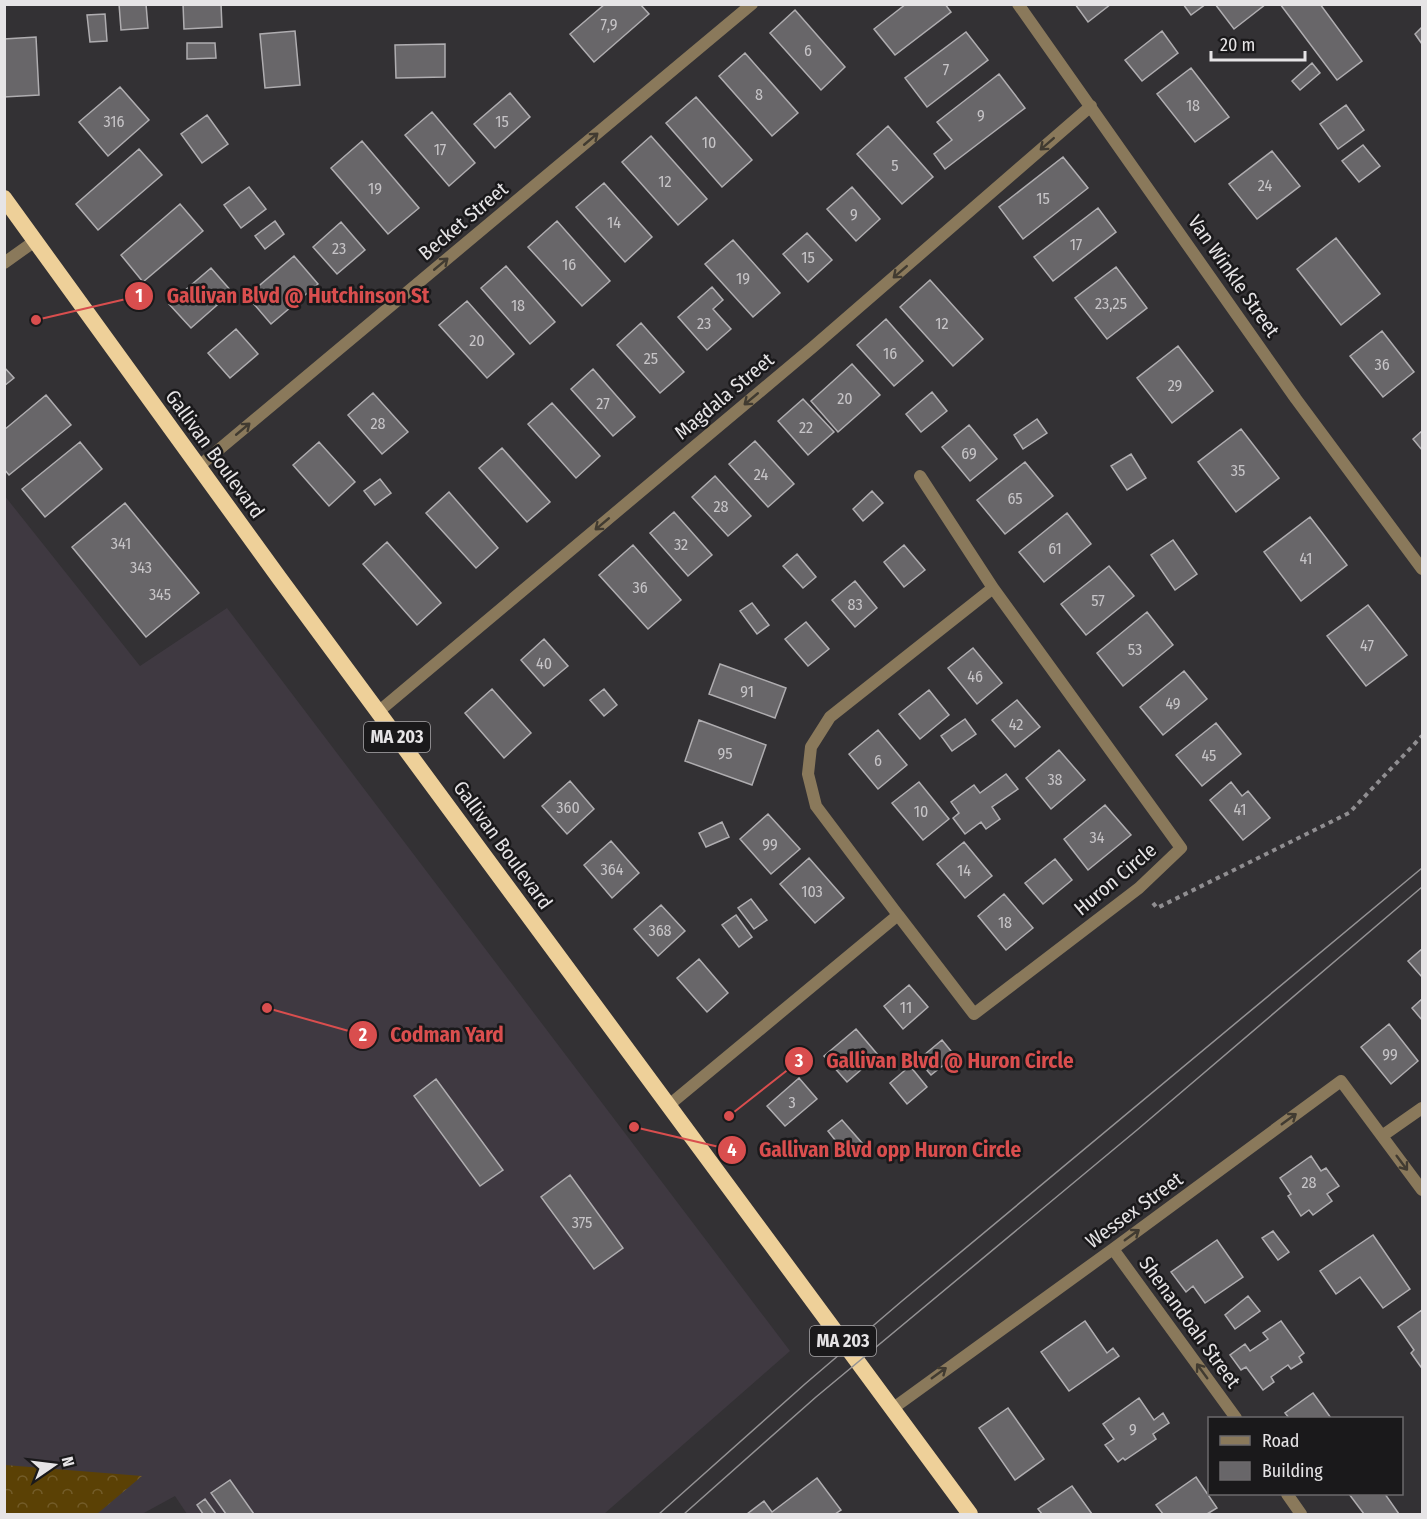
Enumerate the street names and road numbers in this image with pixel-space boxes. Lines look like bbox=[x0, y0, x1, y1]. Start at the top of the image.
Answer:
street label: Becket Street bbox=[414, 177, 513, 265]
street label: Van Winkle Street bbox=[1183, 210, 1285, 342]
street label: Magdala Street bbox=[670, 347, 779, 444]
street label: Gallivan Boulevard bbox=[160, 385, 270, 523]
road number: MA 203 bbox=[364, 722, 430, 752]
street label: Gallivan Boulevard bbox=[448, 776, 558, 914]
street label: Huron Circle bbox=[1069, 838, 1161, 920]
street label: Wessex Street bbox=[1081, 1167, 1187, 1253]
street label: Shenandoah Street bbox=[1134, 1252, 1246, 1393]
road number: MA 203 bbox=[810, 1326, 876, 1356]

